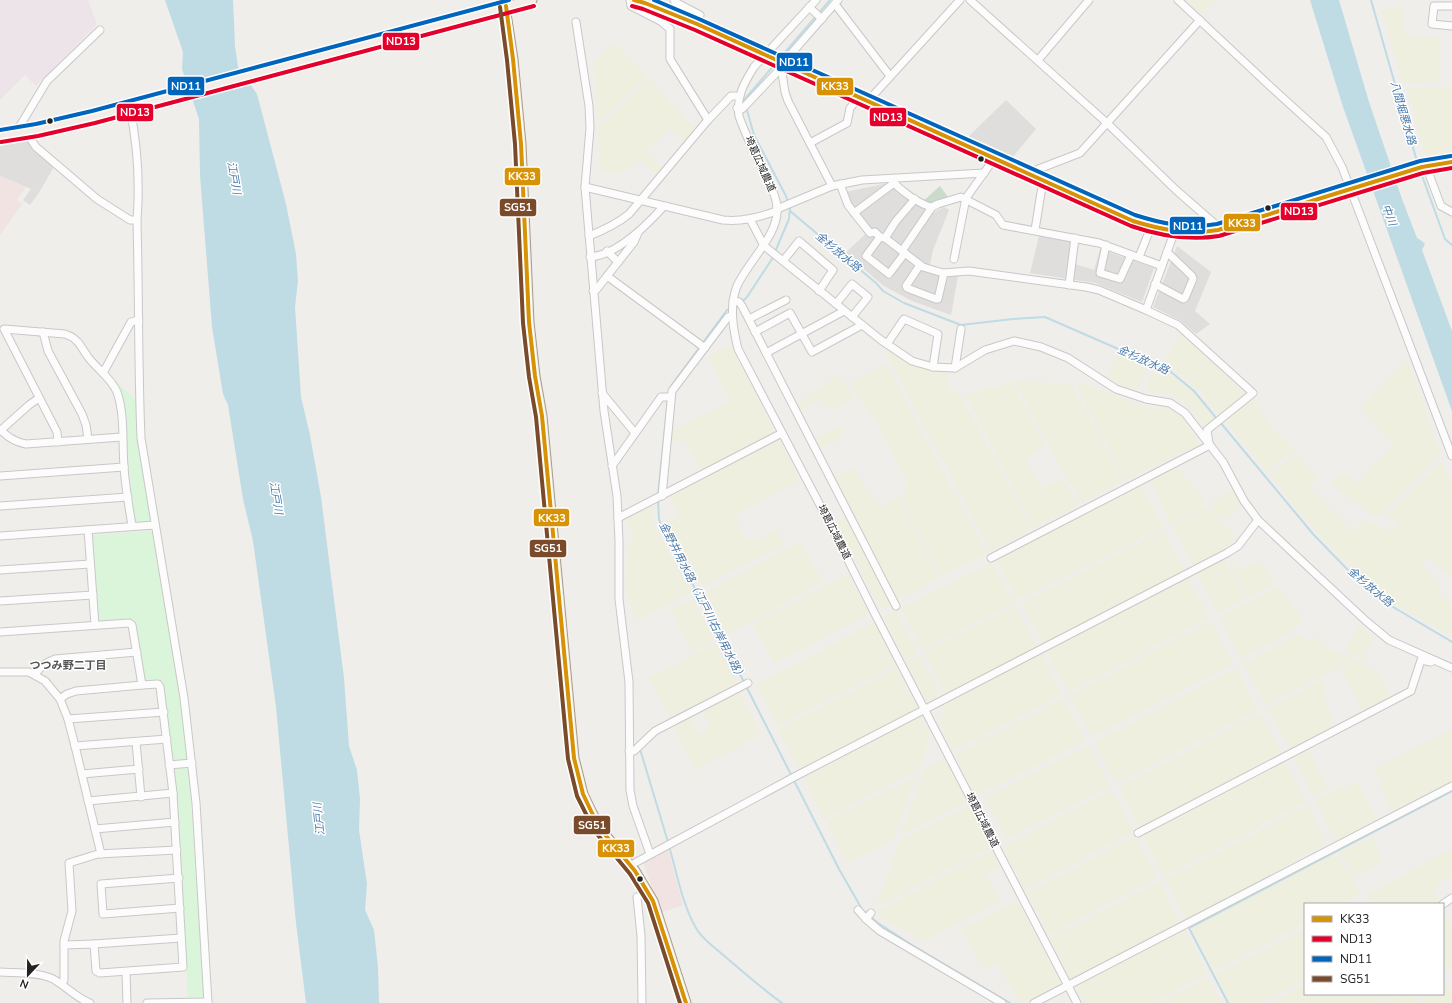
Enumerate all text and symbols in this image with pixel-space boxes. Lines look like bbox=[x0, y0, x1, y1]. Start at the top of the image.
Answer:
line badge: ND13 bbox=[382, 32, 420, 51]
text: ND13 bbox=[386, 34, 416, 49]
line badge: ND11 bbox=[776, 52, 813, 72]
text: ND11 bbox=[779, 55, 809, 70]
line badge: ND11 bbox=[167, 76, 205, 96]
line badge: KK33 bbox=[816, 77, 854, 96]
text: ND11 bbox=[171, 79, 201, 94]
text: KK33 bbox=[821, 79, 849, 94]
water label: 八間堀悪水路 bbox=[1387, 79, 1420, 148]
line badge: ND13 bbox=[116, 103, 154, 122]
text: ND13 bbox=[120, 105, 150, 120]
line badge: ND13 bbox=[869, 107, 907, 127]
text: ND13 bbox=[873, 110, 903, 125]
unlabelled marker bbox=[45, 116, 55, 126]
street label: 埼葛広域農道 bbox=[741, 134, 779, 194]
unlabelled marker bbox=[976, 154, 986, 164]
water label: 江戸川 bbox=[224, 160, 244, 197]
line badge: KK33 bbox=[504, 167, 541, 186]
text: KK33 bbox=[508, 169, 536, 184]
line badge: SG51 bbox=[499, 198, 537, 217]
text: SG51 bbox=[504, 200, 532, 215]
line badge: ND13 bbox=[1280, 202, 1318, 221]
water label: 中川 bbox=[1378, 202, 1400, 229]
unlabelled marker bbox=[1263, 203, 1273, 213]
text: ND13 bbox=[1284, 204, 1314, 219]
line badge: KK33 bbox=[1223, 213, 1261, 232]
line badge: ND11 bbox=[1169, 216, 1206, 235]
text: KK33 bbox=[1228, 216, 1256, 231]
text: ND11 bbox=[1173, 219, 1203, 234]
water label: 金杉放水路 bbox=[812, 229, 865, 276]
water label: 金杉放水路 bbox=[1115, 342, 1172, 378]
water label: 江戸川 bbox=[266, 481, 286, 516]
street label: 埼葛広域農道 bbox=[814, 502, 854, 562]
line badge: KK33 bbox=[533, 508, 570, 527]
text: KK33 bbox=[538, 511, 566, 526]
water label: 金野井用水路（江戸川右岸用水路） bbox=[655, 519, 749, 683]
line badge: SG51 bbox=[529, 539, 567, 558]
text: SG51 bbox=[534, 541, 562, 556]
water label: 金杉放水路 bbox=[1344, 564, 1397, 611]
district label: つつみ野二丁目 bbox=[30, 658, 107, 673]
street label: 埼葛広域農道 bbox=[962, 790, 1002, 850]
water label: 江戸川 bbox=[310, 801, 328, 836]
line badge: SG51 bbox=[573, 815, 611, 835]
text: SG51 bbox=[578, 818, 606, 833]
line badge: KK33 bbox=[597, 839, 635, 858]
text: KK33 bbox=[602, 841, 630, 856]
unlabelled marker bbox=[635, 874, 645, 884]
legend bbox=[1304, 903, 1444, 995]
text: KK33 bbox=[1340, 911, 1369, 927]
text: ND13 bbox=[1340, 931, 1372, 947]
text: ND11 bbox=[1340, 951, 1372, 967]
north arrow bbox=[8, 955, 48, 995]
text: SG51 bbox=[1340, 971, 1371, 987]
text: N bbox=[18, 975, 31, 992]

